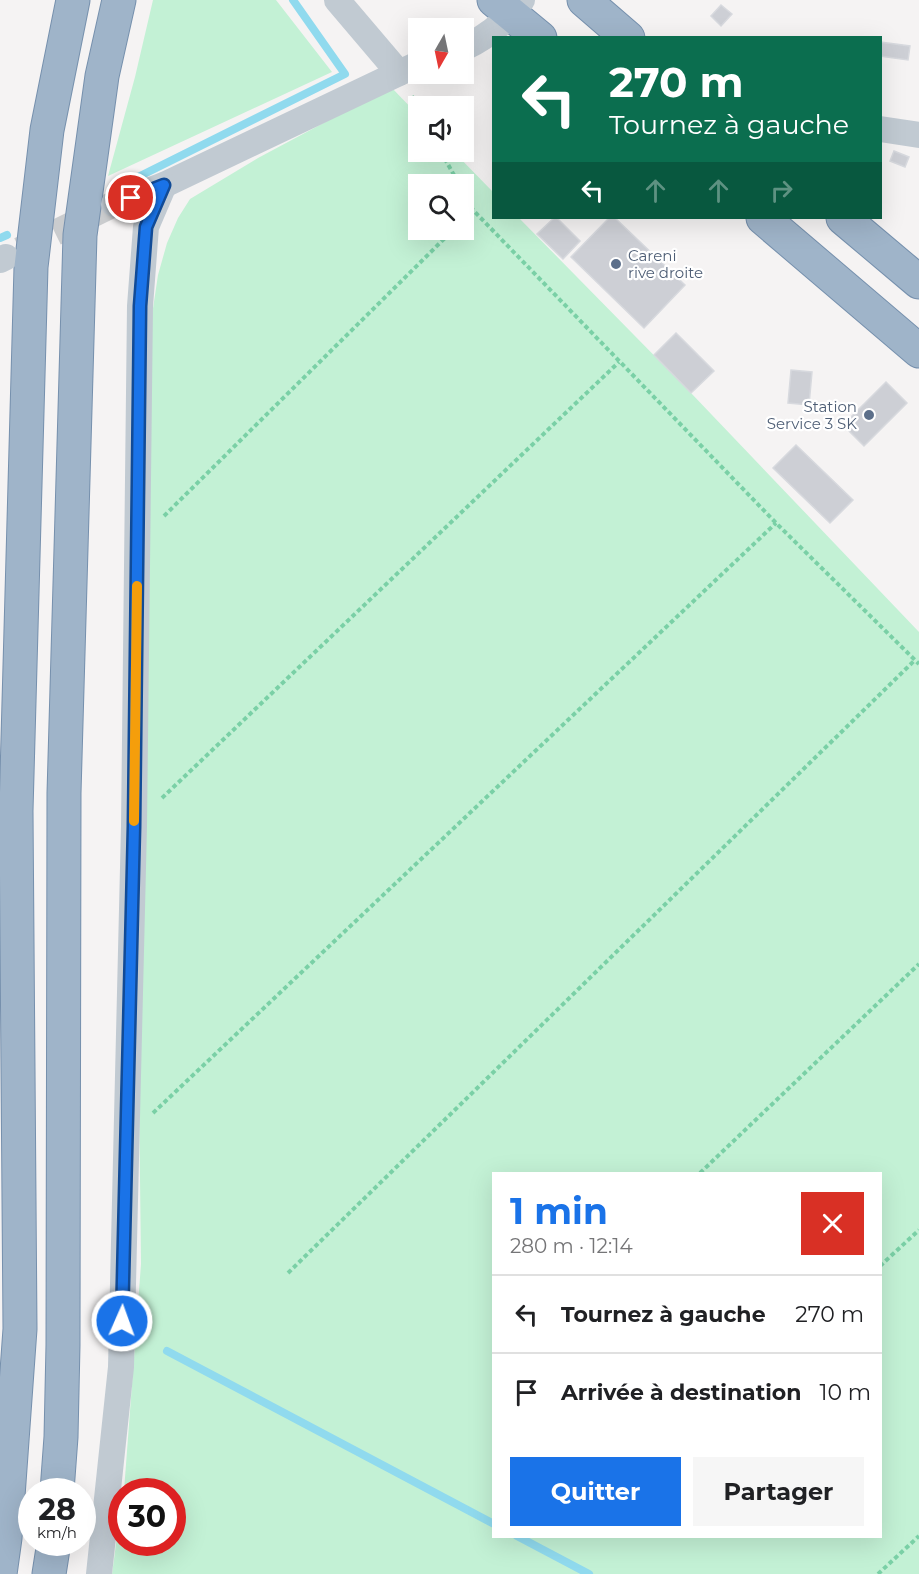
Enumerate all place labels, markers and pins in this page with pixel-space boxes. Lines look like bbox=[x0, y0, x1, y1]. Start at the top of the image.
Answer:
pin bbox=[105, 172, 156, 223]
place label: Careni rive droite bbox=[628, 246, 703, 282]
marker: Careni rive droite bbox=[609, 257, 623, 271]
place label: Station Service 3 SK bbox=[767, 397, 857, 433]
marker: Station Service 3 SK bbox=[862, 408, 876, 422]

